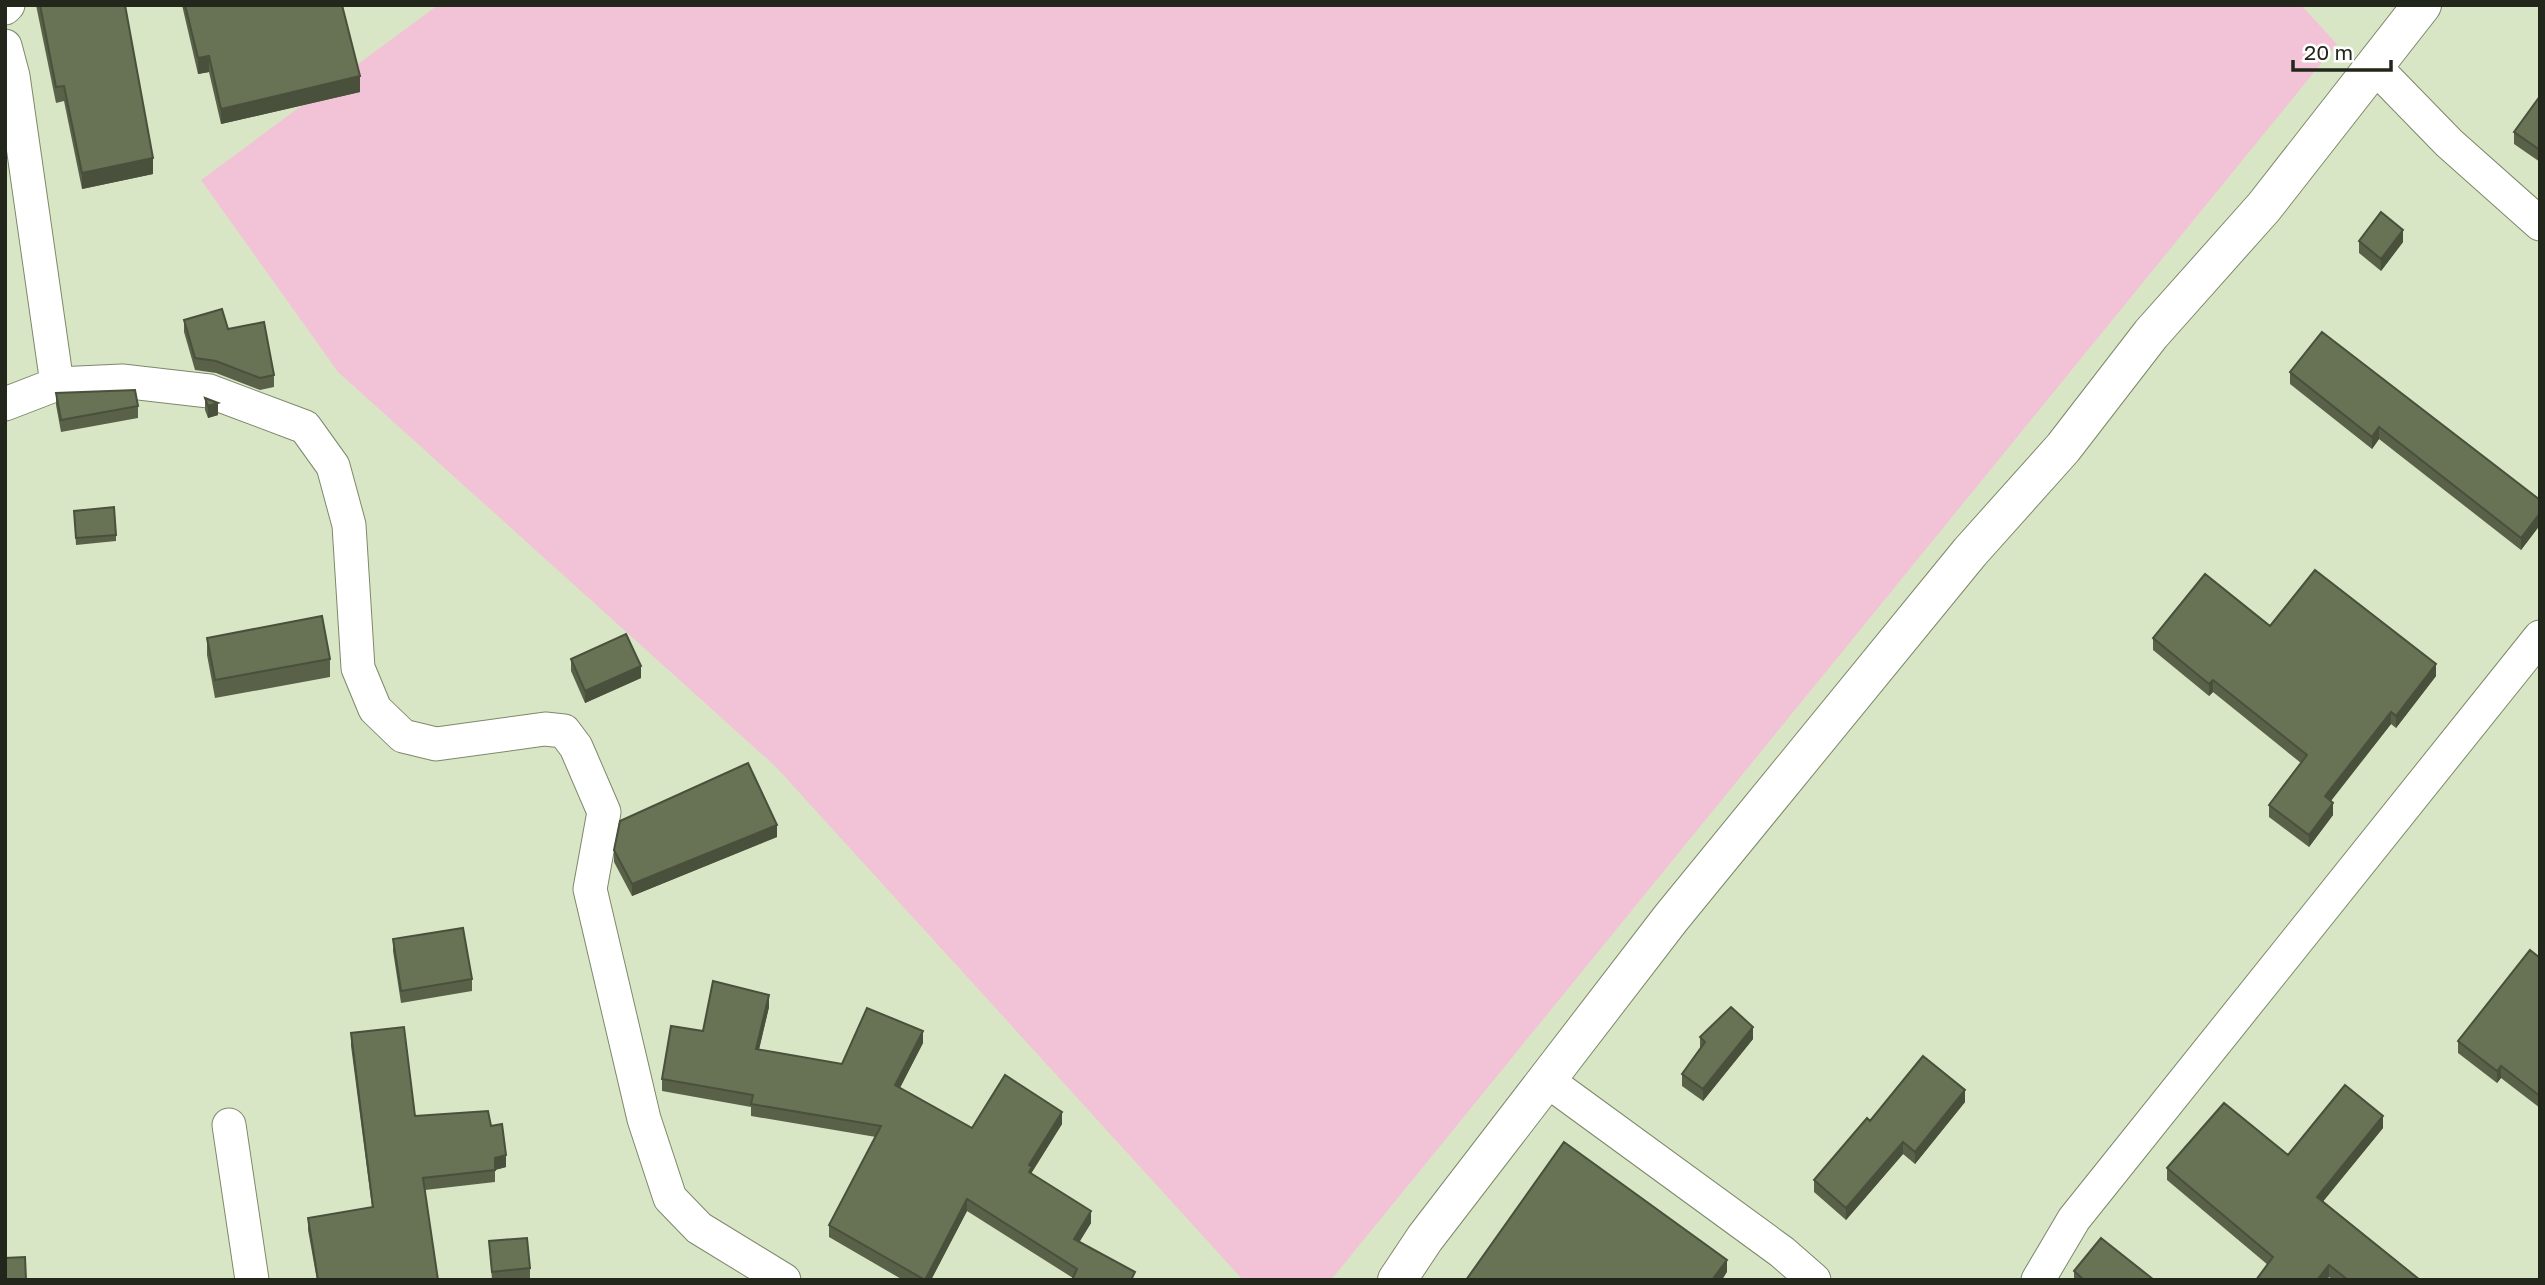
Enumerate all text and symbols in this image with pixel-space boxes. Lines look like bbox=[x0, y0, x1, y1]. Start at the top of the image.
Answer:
scale bar bbox=[2293, 28, 2391, 72]
text: 20 m bbox=[2304, 39, 2353, 65]

